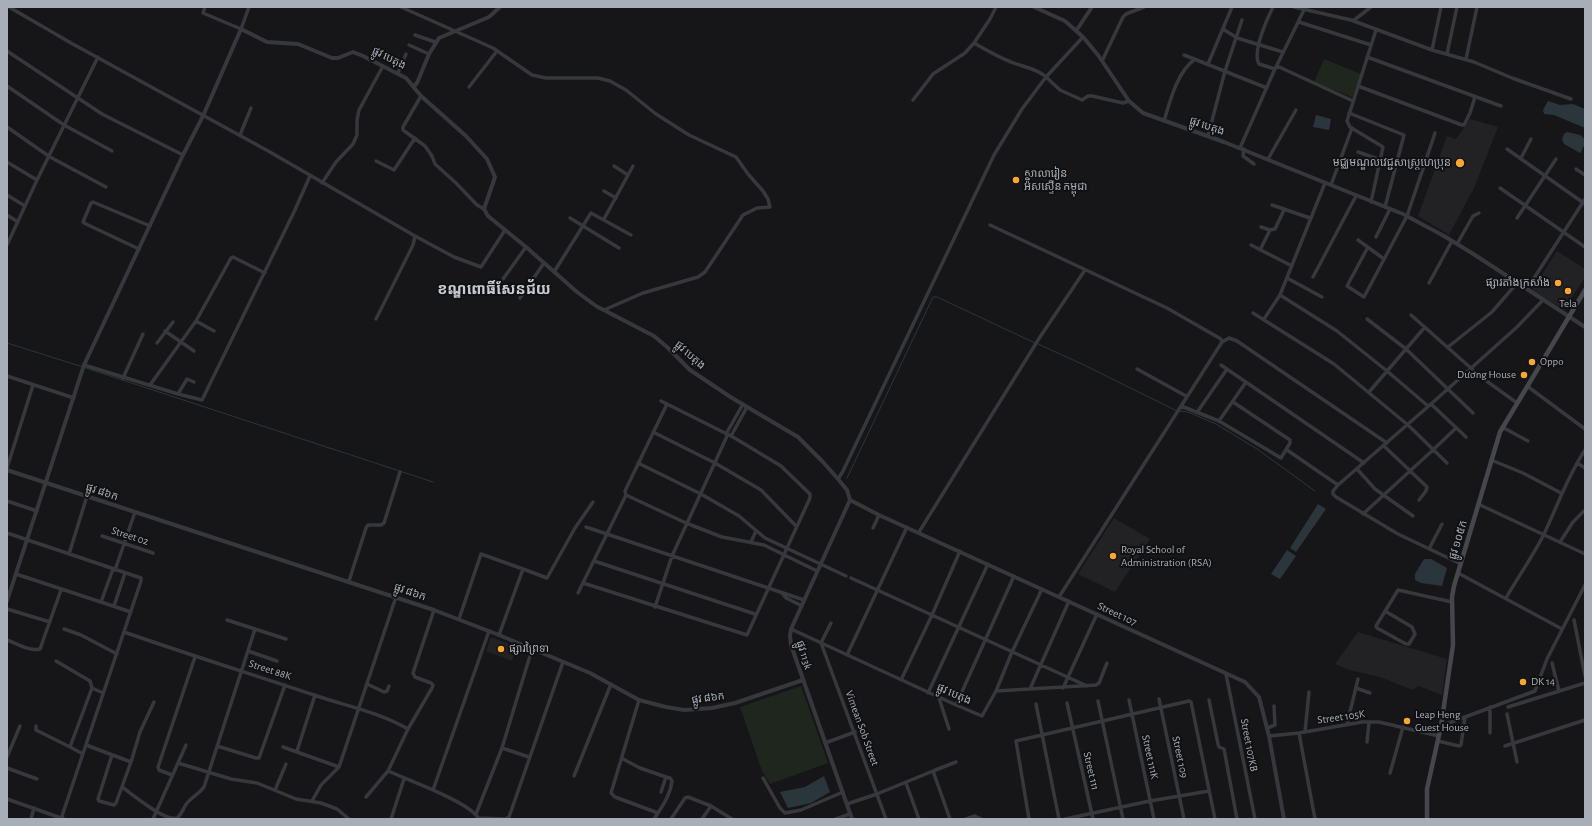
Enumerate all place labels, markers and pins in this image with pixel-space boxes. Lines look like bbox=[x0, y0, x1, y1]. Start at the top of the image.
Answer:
place label: មជ្ឈមណ្ឌលវេជ្ជសាស្ត្រហេប្រុន bbox=[1333, 156, 1451, 170]
marker: មជ្ឈមណ្ឌលវេជ្ជសាស្ត្រហេប្រុន bbox=[1454, 157, 1466, 169]
place label: សាលារៀន អ៉ិសស្ទើន កម្ពុជា bbox=[1024, 167, 1088, 193]
marker: សាលារៀន អ៉ិសស្ទើន កម្ពុជា bbox=[1011, 175, 1021, 185]
place label: ផ្សារតាំងក្រសាំង bbox=[1486, 276, 1550, 290]
marker: ផ្សារតាំងក្រសាំង bbox=[1553, 278, 1563, 288]
marker: Tela bbox=[1563, 286, 1573, 296]
place label: Tela bbox=[1559, 297, 1577, 311]
place label: Oppo bbox=[1540, 355, 1564, 369]
marker: Oppo bbox=[1527, 357, 1537, 367]
place label: Dương House bbox=[1457, 368, 1516, 382]
marker: Dương House bbox=[1519, 370, 1529, 380]
place label: Royal School of Administration (RSA) bbox=[1121, 543, 1212, 569]
marker: Royal School of Administration (RSA) bbox=[1108, 551, 1118, 561]
place label: ផ្សារព្រៃទា bbox=[509, 642, 549, 656]
marker: ផ្សារព្រៃទា bbox=[496, 644, 506, 654]
place label: DK 14 bbox=[1531, 675, 1555, 689]
marker: DK 14 bbox=[1518, 677, 1528, 687]
place label: Leap Heng Guest House bbox=[1415, 708, 1469, 734]
marker: Leap Heng Guest House bbox=[1402, 716, 1412, 726]

